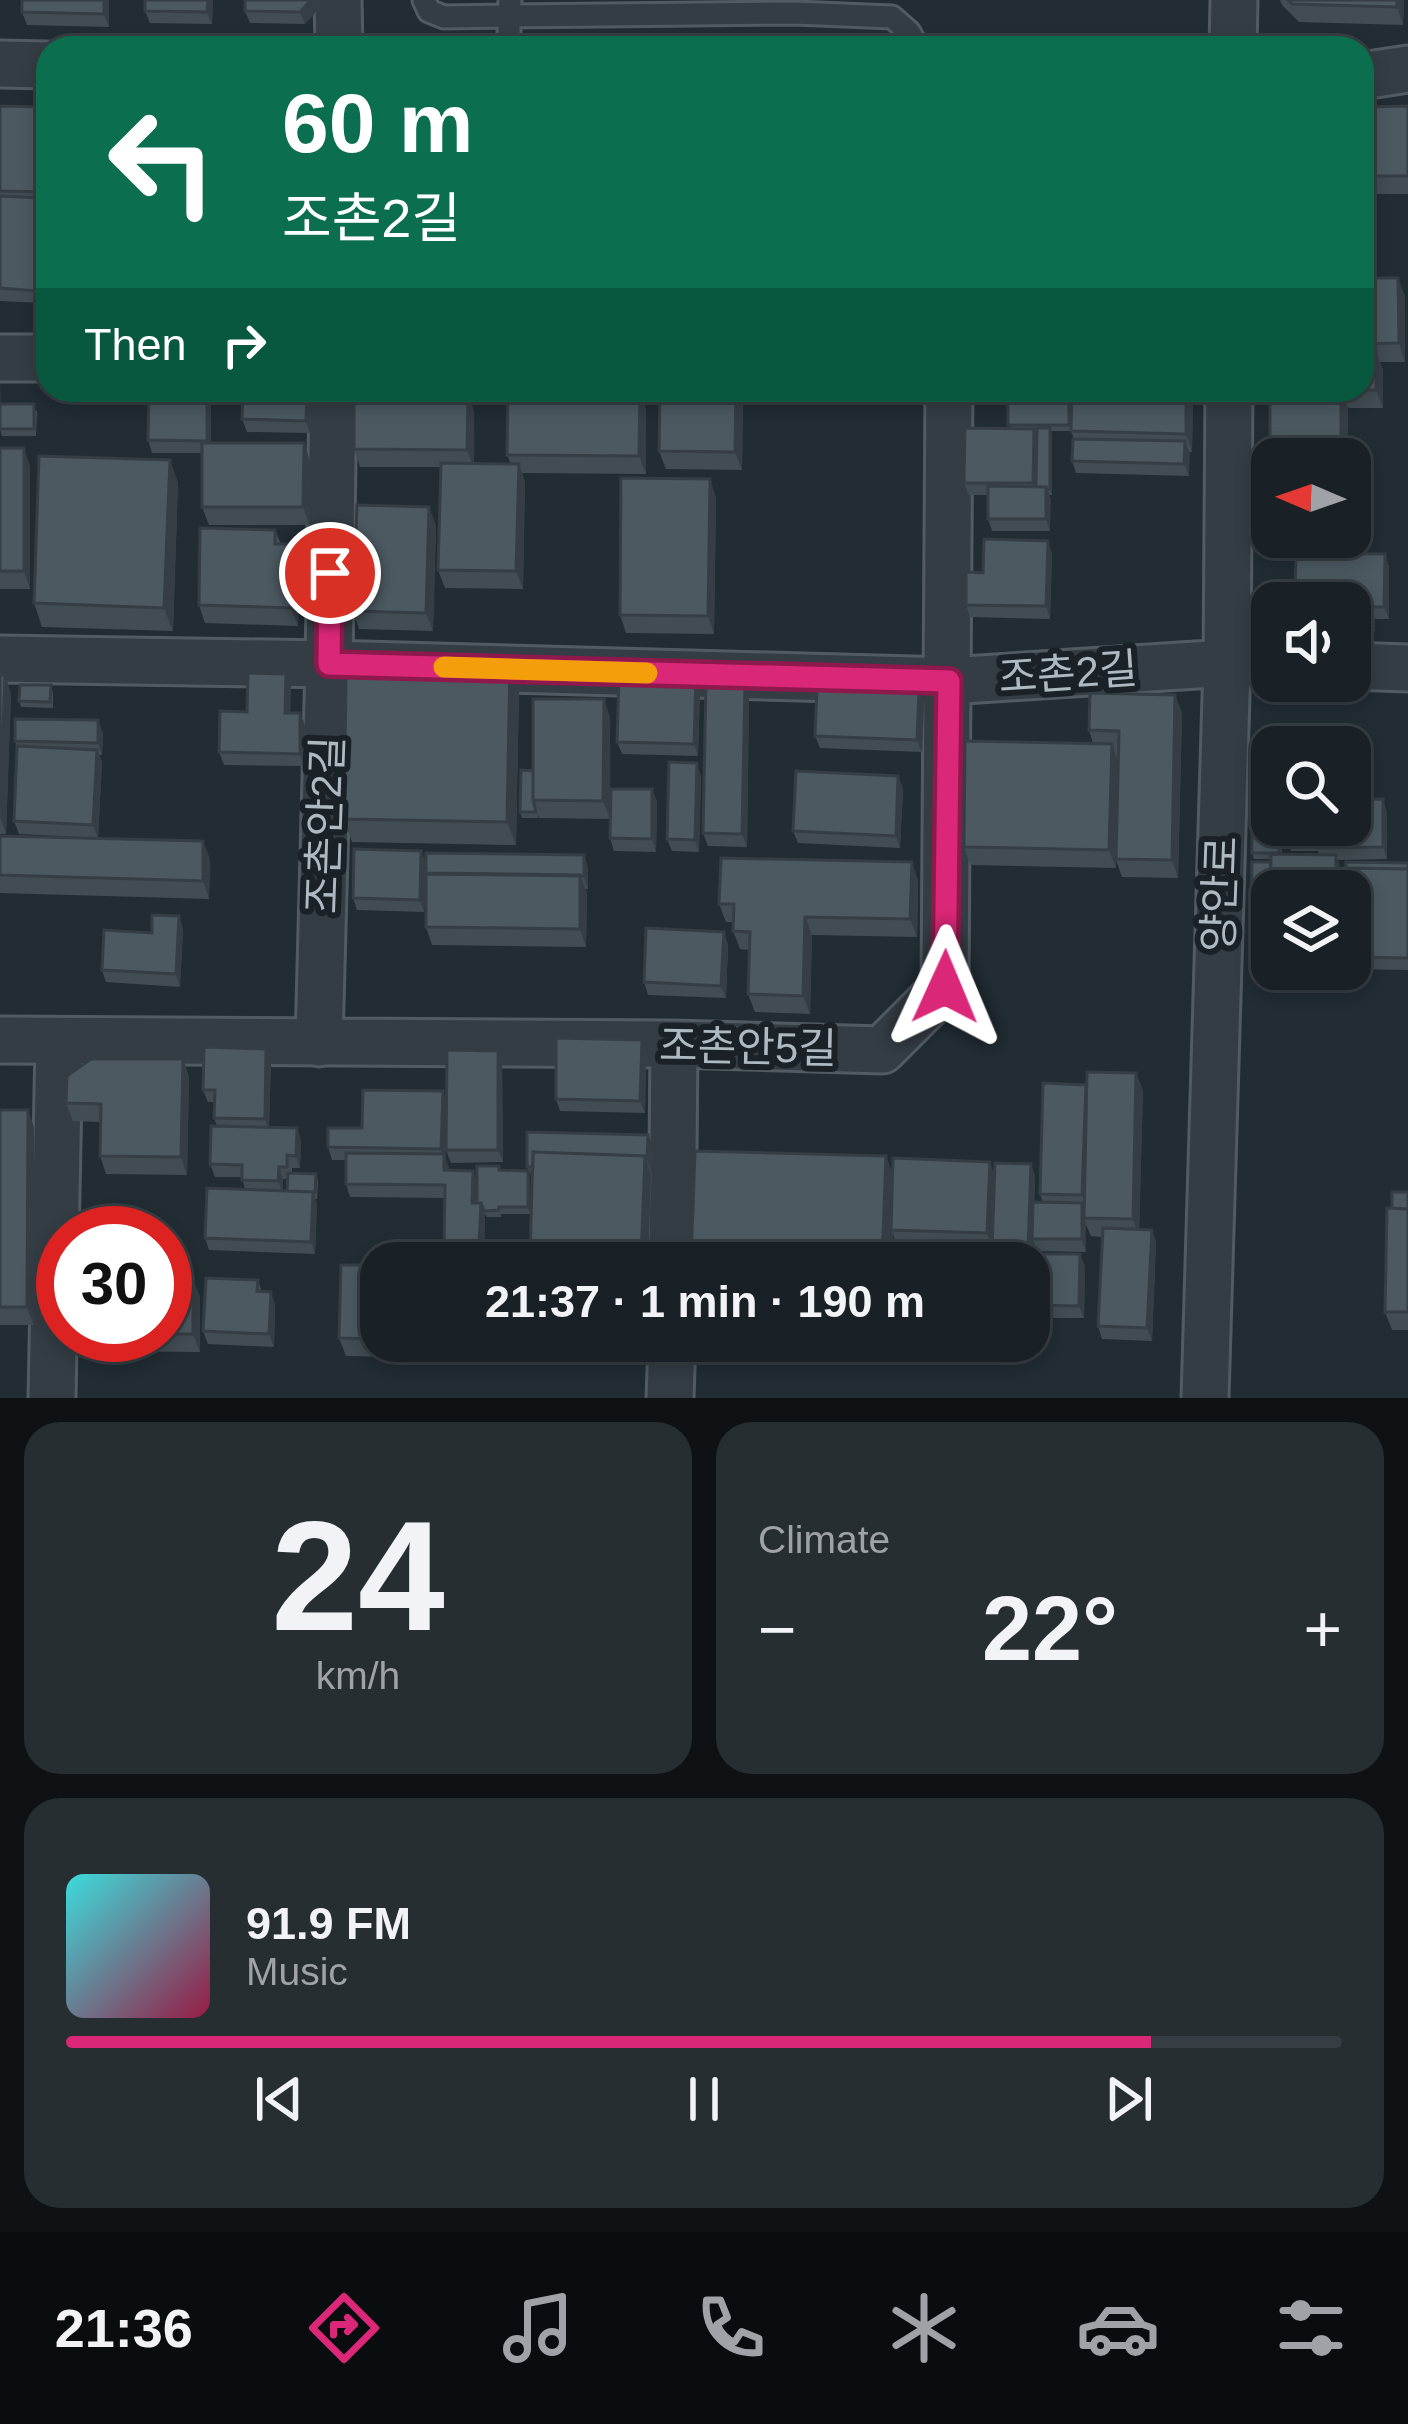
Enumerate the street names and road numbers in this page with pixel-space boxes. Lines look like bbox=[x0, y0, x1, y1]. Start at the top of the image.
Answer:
street label: 조촌2길 bbox=[997, 645, 1139, 701]
street label: 조촌안2길 bbox=[298, 735, 352, 915]
street label: 양안로 bbox=[1194, 835, 1246, 953]
street label: 조촌안5길 bbox=[659, 1022, 837, 1072]

